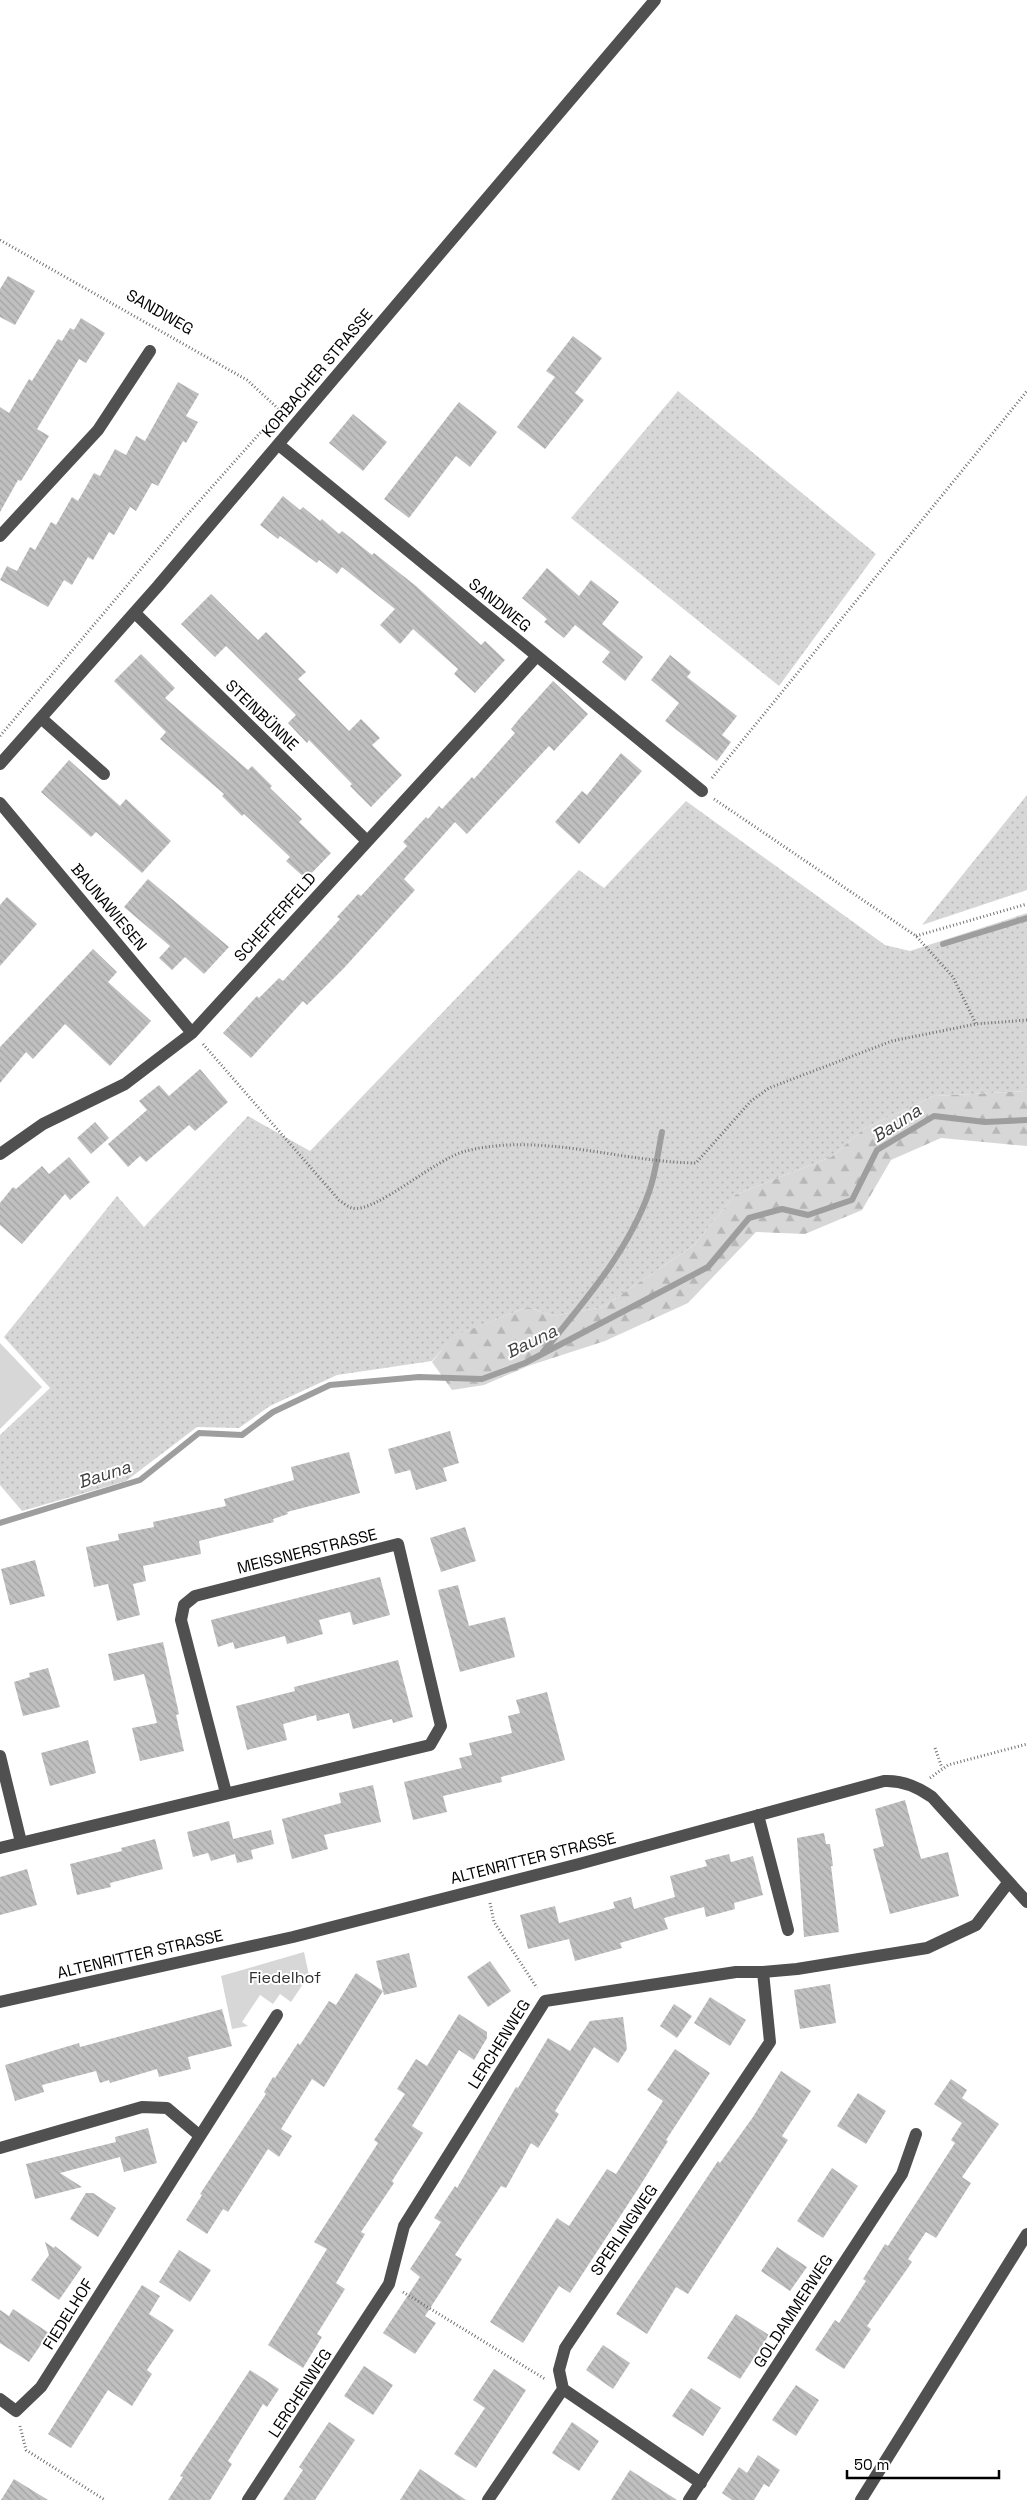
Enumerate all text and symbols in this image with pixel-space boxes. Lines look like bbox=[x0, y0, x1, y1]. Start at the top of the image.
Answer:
street label: SANDWEG bbox=[122, 284, 198, 340]
street label: KORBACHER STRASSE bbox=[257, 304, 377, 442]
street label: SANDWEG bbox=[464, 573, 536, 637]
street label: STEINBÜNNE bbox=[221, 675, 303, 755]
street label: BAUNAWIESEN bbox=[66, 859, 152, 955]
street label: SCHEFFERFELD bbox=[229, 868, 321, 966]
water label: Bauna bbox=[867, 1098, 926, 1147]
water label: Bauna bbox=[502, 1318, 561, 1363]
water label: Bauna bbox=[75, 1454, 134, 1493]
street label: MEISSNERSTRASSE bbox=[235, 1523, 379, 1579]
street label: ALTENRITTER STRASSE bbox=[448, 1827, 618, 1889]
street label: ALTENRITTER STRASSE bbox=[55, 1925, 225, 1983]
park label: Fiedelhof bbox=[249, 1967, 321, 1988]
street label: LERCHENWEG bbox=[463, 1995, 535, 2093]
street label: SPERLINGWEG bbox=[586, 2180, 662, 2280]
street label: GOLDAMMERWEG bbox=[749, 2250, 837, 2372]
street label: FIEDELHOF bbox=[38, 2274, 98, 2353]
street label: LERCHENWEG bbox=[263, 2345, 337, 2441]
scale bar bbox=[847, 2448, 1000, 2480]
text: 50 m bbox=[854, 2455, 889, 2474]

